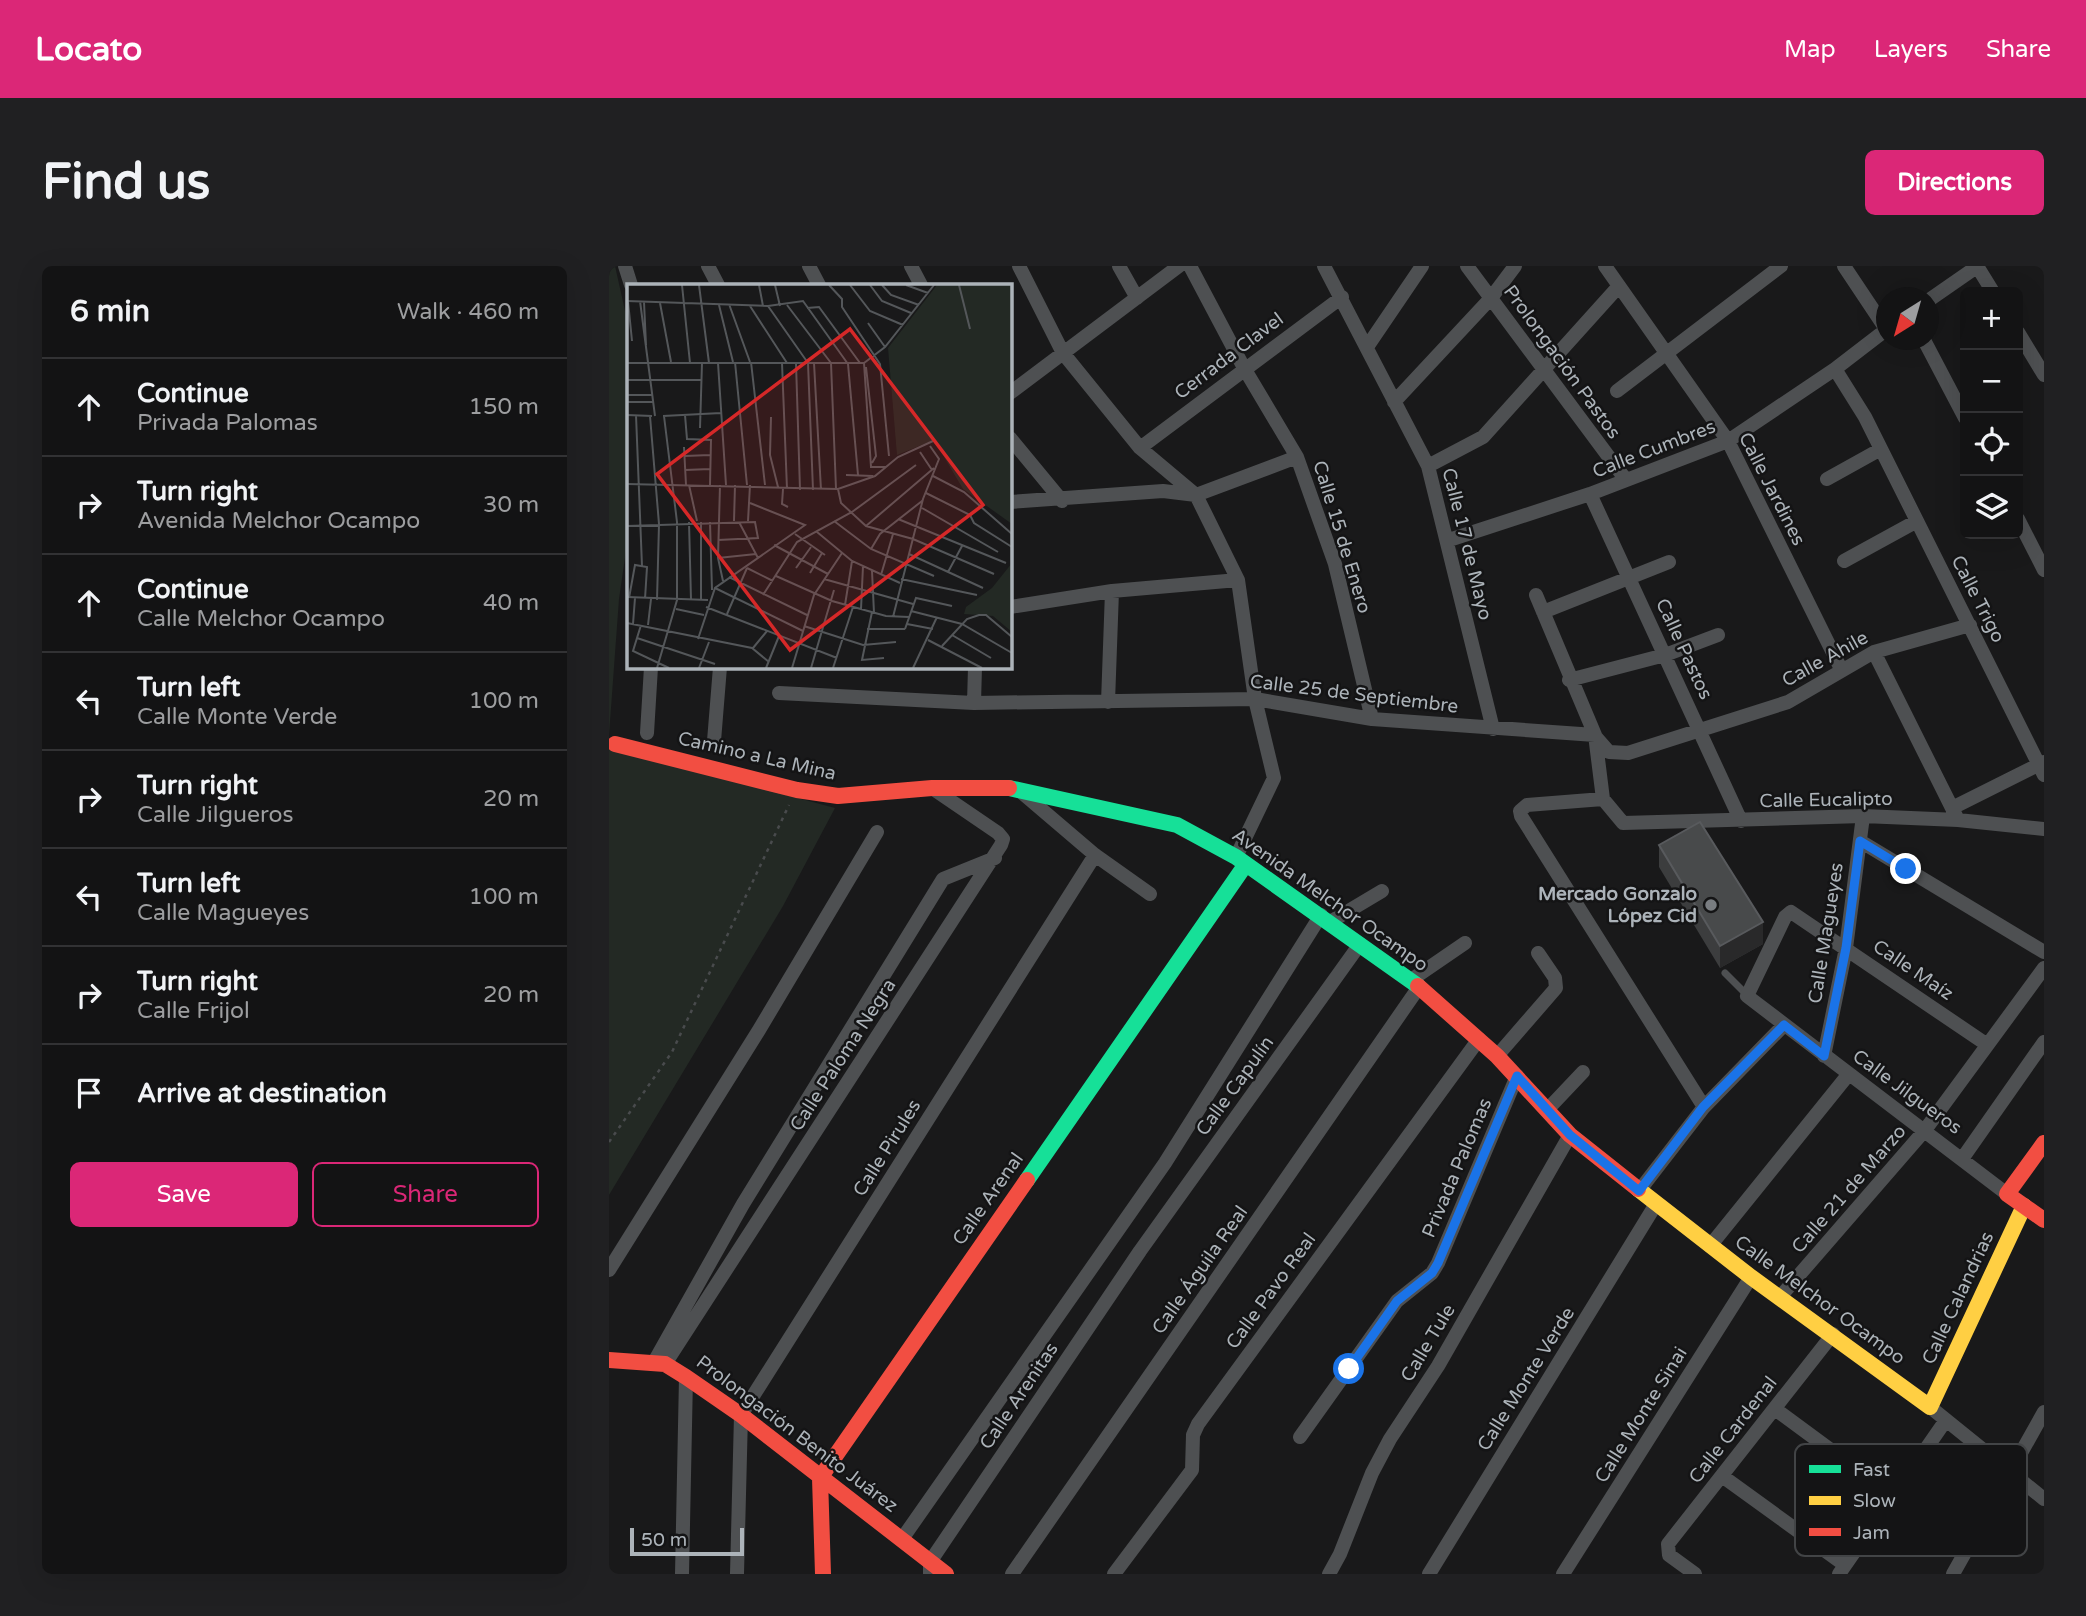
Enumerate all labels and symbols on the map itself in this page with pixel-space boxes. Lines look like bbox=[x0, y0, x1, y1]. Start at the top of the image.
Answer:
street label: Prolongación Pastos bbox=[1499, 281, 1625, 443]
inset map bbox=[627, 284, 1011, 668]
north arrow bbox=[1876, 287, 1939, 350]
street label: Cerrada Clavel bbox=[1170, 308, 1288, 404]
street label: Calle Cumbres bbox=[1589, 415, 1719, 483]
street label: Calle Jardines bbox=[1734, 429, 1810, 549]
street label: Calle 15 de Enero bbox=[1308, 458, 1376, 616]
street label: Calle 17 de Mayo bbox=[1437, 466, 1497, 622]
street label: Calle Trigo bbox=[1947, 552, 2009, 646]
street label: Calle Pastos bbox=[1651, 595, 1717, 703]
street label: Calle Ahile bbox=[1778, 626, 1872, 692]
street label: Calle 25 de Septiembre bbox=[1249, 670, 1459, 718]
street label: Camino a La Mina bbox=[676, 727, 838, 785]
street label: Calle Eucalipto bbox=[1759, 788, 1893, 812]
street label: Avenida Melchor Ocampo bbox=[1228, 824, 1432, 976]
route end bbox=[1890, 853, 1921, 884]
street label: Calle Magueyes bbox=[1804, 861, 1848, 1005]
place label: Mercado Gonzalo López Cid bbox=[1538, 883, 1697, 928]
marker: Mercado Gonzalo López Cid bbox=[1703, 897, 1719, 913]
street label: Calle Maíz bbox=[1869, 935, 1957, 1005]
street label: Calle Paloma Negra bbox=[786, 975, 900, 1135]
street label: Calle Capulín bbox=[1192, 1032, 1278, 1140]
street label: Calle Jilgueros bbox=[1848, 1045, 1966, 1139]
street label: Privada Palomas bbox=[1418, 1095, 1496, 1241]
street label: Calle Pirules bbox=[849, 1096, 925, 1200]
street label: Calle 21 de Marzo bbox=[1787, 1120, 1911, 1258]
street label: Calle Arenal bbox=[948, 1149, 1028, 1249]
street label: Calle Águila Real bbox=[1147, 1201, 1252, 1338]
street label: Calle Calandrias bbox=[1918, 1228, 1998, 1368]
street label: Calle Pavo Real bbox=[1222, 1229, 1320, 1353]
street label: Calle Melchor Ocampo bbox=[1731, 1231, 1909, 1369]
street label: Calle Tule bbox=[1396, 1300, 1460, 1386]
street label: Calle Monte Verde bbox=[1473, 1303, 1579, 1455]
street label: Calle Arenitas bbox=[975, 1338, 1063, 1454]
street label: Calle Monte Sinai bbox=[1590, 1343, 1692, 1487]
street label: Prolongación Benito Juárez bbox=[692, 1351, 902, 1517]
route start bbox=[1333, 1353, 1364, 1384]
street label: Calle Cardenal bbox=[1684, 1372, 1782, 1488]
legend bbox=[1795, 1444, 2027, 1556]
text: Fast bbox=[1853, 1459, 1890, 1481]
text: Slow bbox=[1853, 1490, 1896, 1512]
text: Jam bbox=[1853, 1522, 1890, 1544]
scale bar bbox=[630, 1525, 744, 1557]

